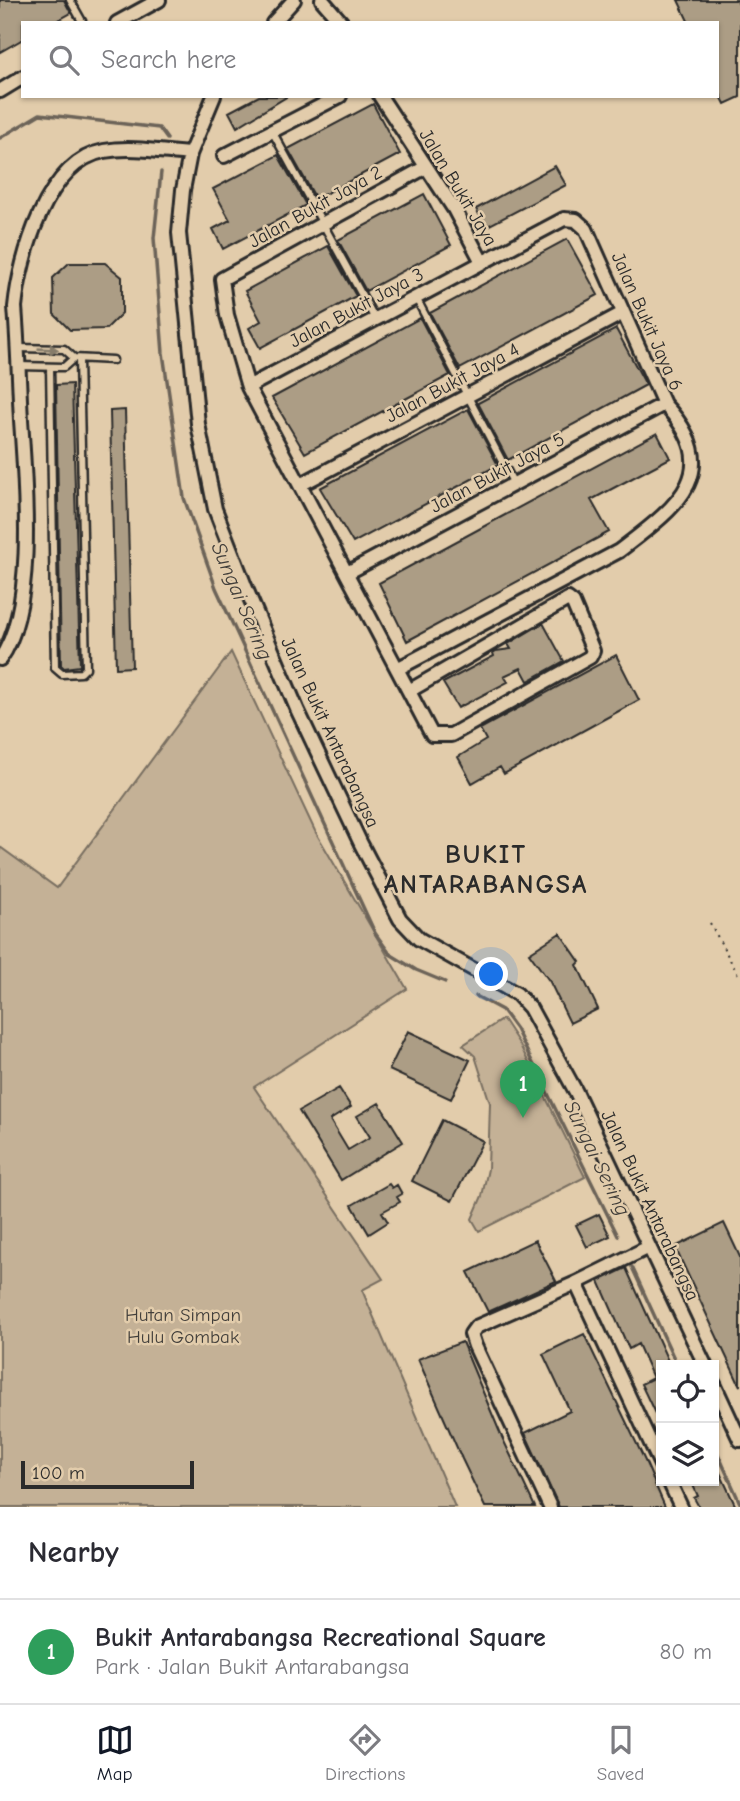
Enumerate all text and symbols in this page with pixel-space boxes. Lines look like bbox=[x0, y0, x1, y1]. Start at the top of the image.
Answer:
search box bbox=[21, 21, 719, 98]
icon: search bbox=[45, 41, 83, 79]
text: Search here bbox=[101, 45, 236, 75]
street label: Jalan Bukit Jaya bbox=[415, 125, 502, 250]
street label: Jalan Bukit Jaya 2 bbox=[245, 161, 386, 253]
street label: Jalan Bukit Jaya 6 bbox=[607, 249, 687, 394]
street label: Jalan Bukit Jaya 3 bbox=[286, 263, 427, 352]
street label: Jalan Bukit Jaya 4 bbox=[382, 338, 523, 427]
one-way arrow bbox=[37, 343, 59, 354]
street label: Jalan Bukit Jaya 5 bbox=[426, 428, 569, 518]
water label: Sungai Sering bbox=[206, 539, 278, 663]
street label: Jalan Bukit Antarabangsa bbox=[276, 634, 384, 831]
district label: BUKIT ANTARABANGSA bbox=[384, 840, 588, 900]
your location bbox=[474, 957, 508, 991]
pin: 1 bbox=[500, 1060, 546, 1118]
water label: Sungai Sering bbox=[559, 1096, 635, 1220]
street label: Jalan Bukit Antarabangsa bbox=[596, 1107, 704, 1304]
park label: Hutan Simpan Hulu Gombak bbox=[125, 1304, 241, 1348]
map controls bbox=[656, 1360, 719, 1486]
button: locate bbox=[656, 1360, 719, 1423]
button: layers bbox=[656, 1423, 719, 1486]
scale bar bbox=[21, 1458, 194, 1490]
text: 100 m bbox=[32, 1462, 85, 1484]
text: Nearby bbox=[28, 1535, 119, 1570]
text: Bukit Antarabangsa Recreational Square bbox=[95, 1623, 546, 1653]
text: 1 bbox=[46, 1638, 56, 1665]
text: 80 m bbox=[659, 1638, 712, 1665]
text: Park · Jalan Bukit Antarabangsa bbox=[95, 1653, 410, 1680]
tab: Map bbox=[96, 1721, 134, 1785]
tab: Directions bbox=[325, 1721, 405, 1785]
tab: Saved bbox=[597, 1721, 644, 1785]

